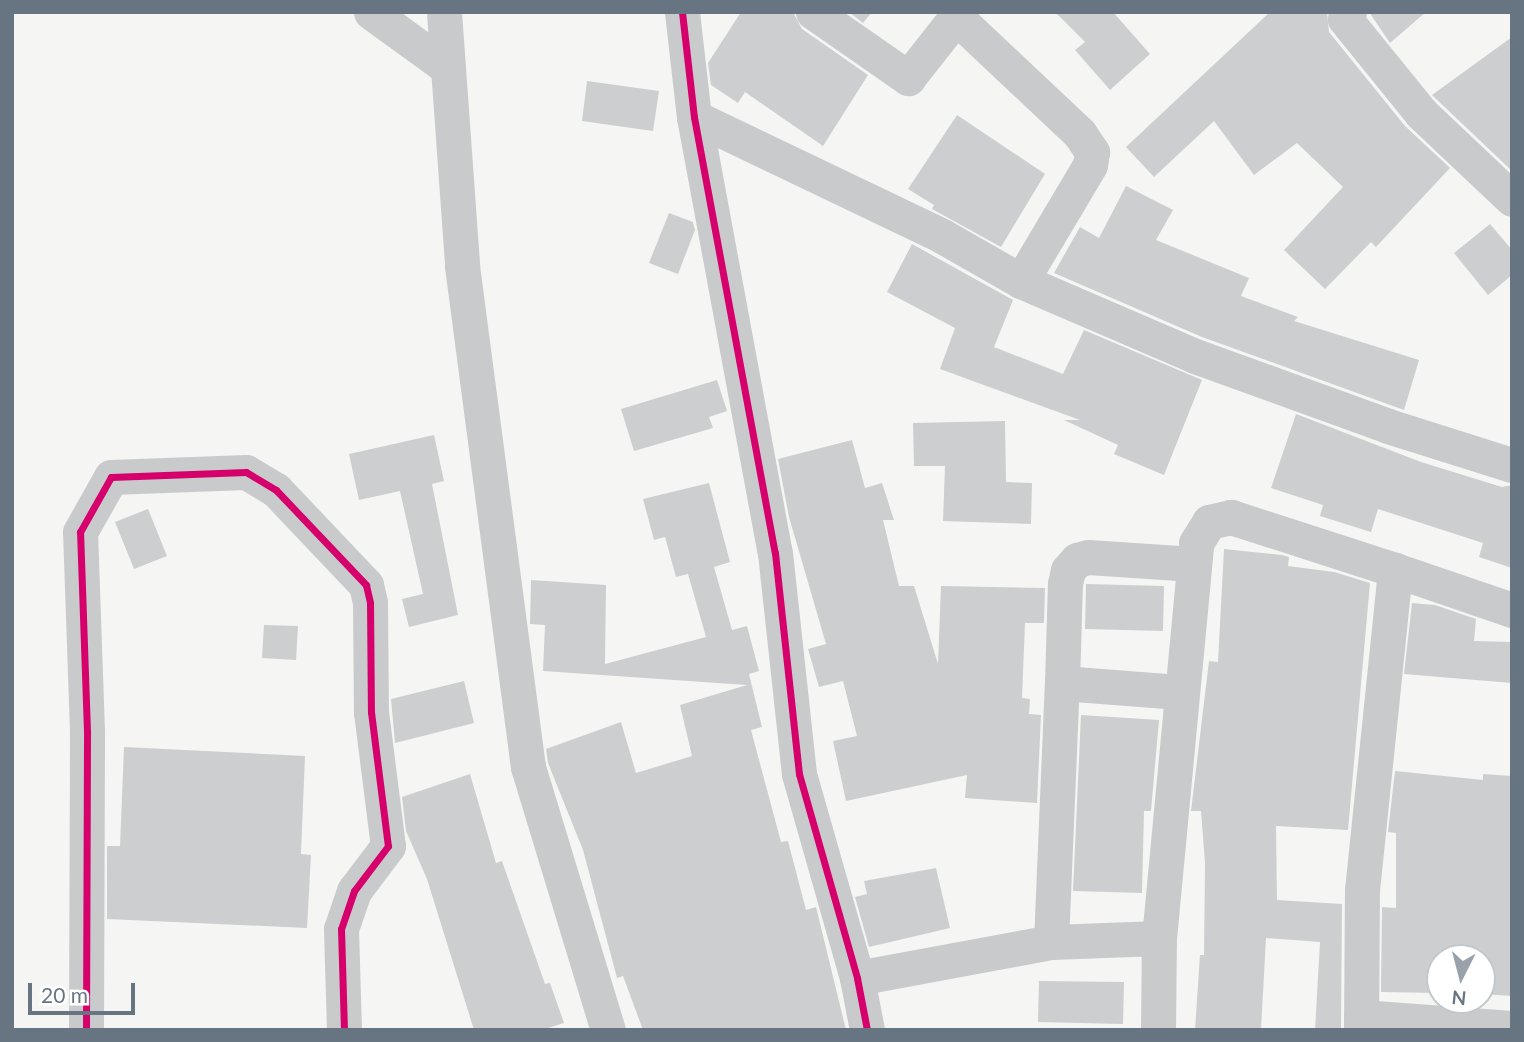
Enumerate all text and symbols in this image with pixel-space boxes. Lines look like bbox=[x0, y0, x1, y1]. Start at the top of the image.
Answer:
north arrow bbox=[1426, 944, 1496, 1014]
scale bar bbox=[32, 968, 138, 1012]
text: 20 m bbox=[41, 982, 88, 1007]
text: N bbox=[1450, 986, 1467, 1011]

